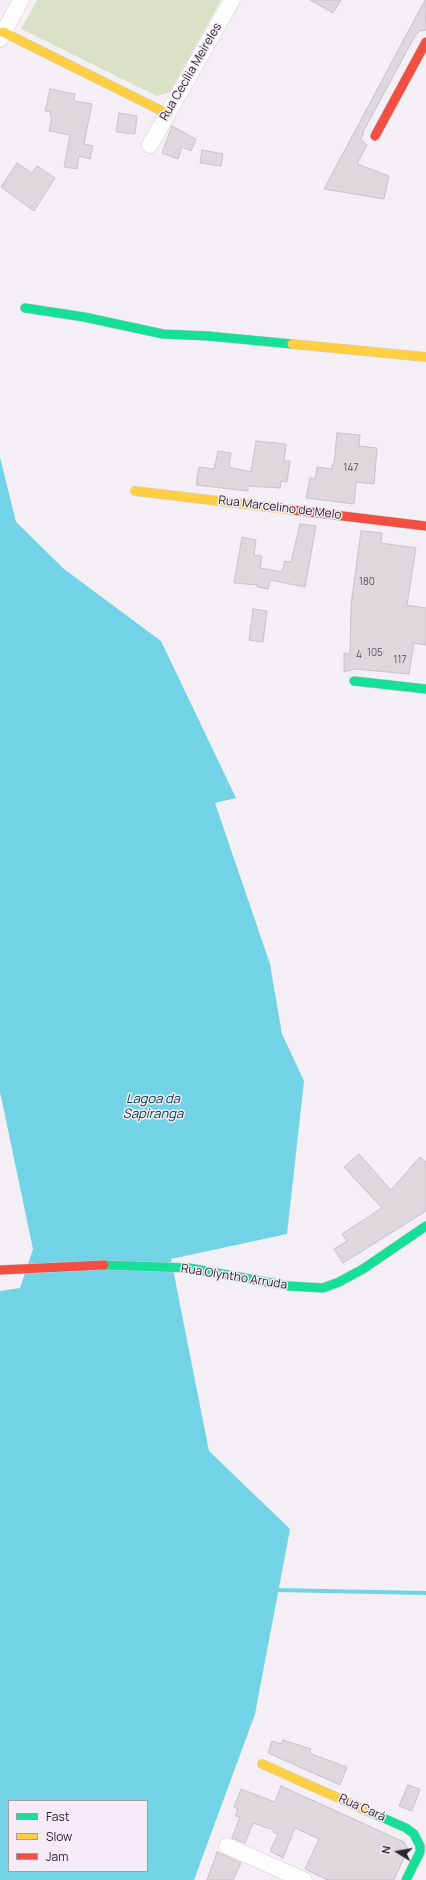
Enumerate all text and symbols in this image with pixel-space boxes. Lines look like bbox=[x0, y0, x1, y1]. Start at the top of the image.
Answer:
street label: Rua Cecília Meireles bbox=[157, 21, 225, 123]
house number: 147 bbox=[344, 462, 358, 474]
street label: Rua Marcelino de Melo bbox=[218, 493, 342, 523]
house number: 180 bbox=[359, 576, 375, 588]
house number: 105 bbox=[367, 647, 383, 659]
house number: 4 bbox=[356, 649, 362, 661]
house number: 117 bbox=[394, 654, 406, 666]
water label: Lagoa da Sapiranga bbox=[123, 1091, 183, 1122]
street label: Rua Olyntho Arruda bbox=[180, 1261, 288, 1293]
street label: Rua Cará bbox=[336, 1791, 388, 1825]
legend bbox=[8, 1800, 148, 1872]
text: Fast bbox=[46, 1808, 70, 1825]
text: Slow bbox=[46, 1828, 72, 1845]
north arrow bbox=[378, 1832, 418, 1872]
text: N bbox=[378, 1844, 394, 1855]
text: Jam bbox=[46, 1848, 68, 1865]

